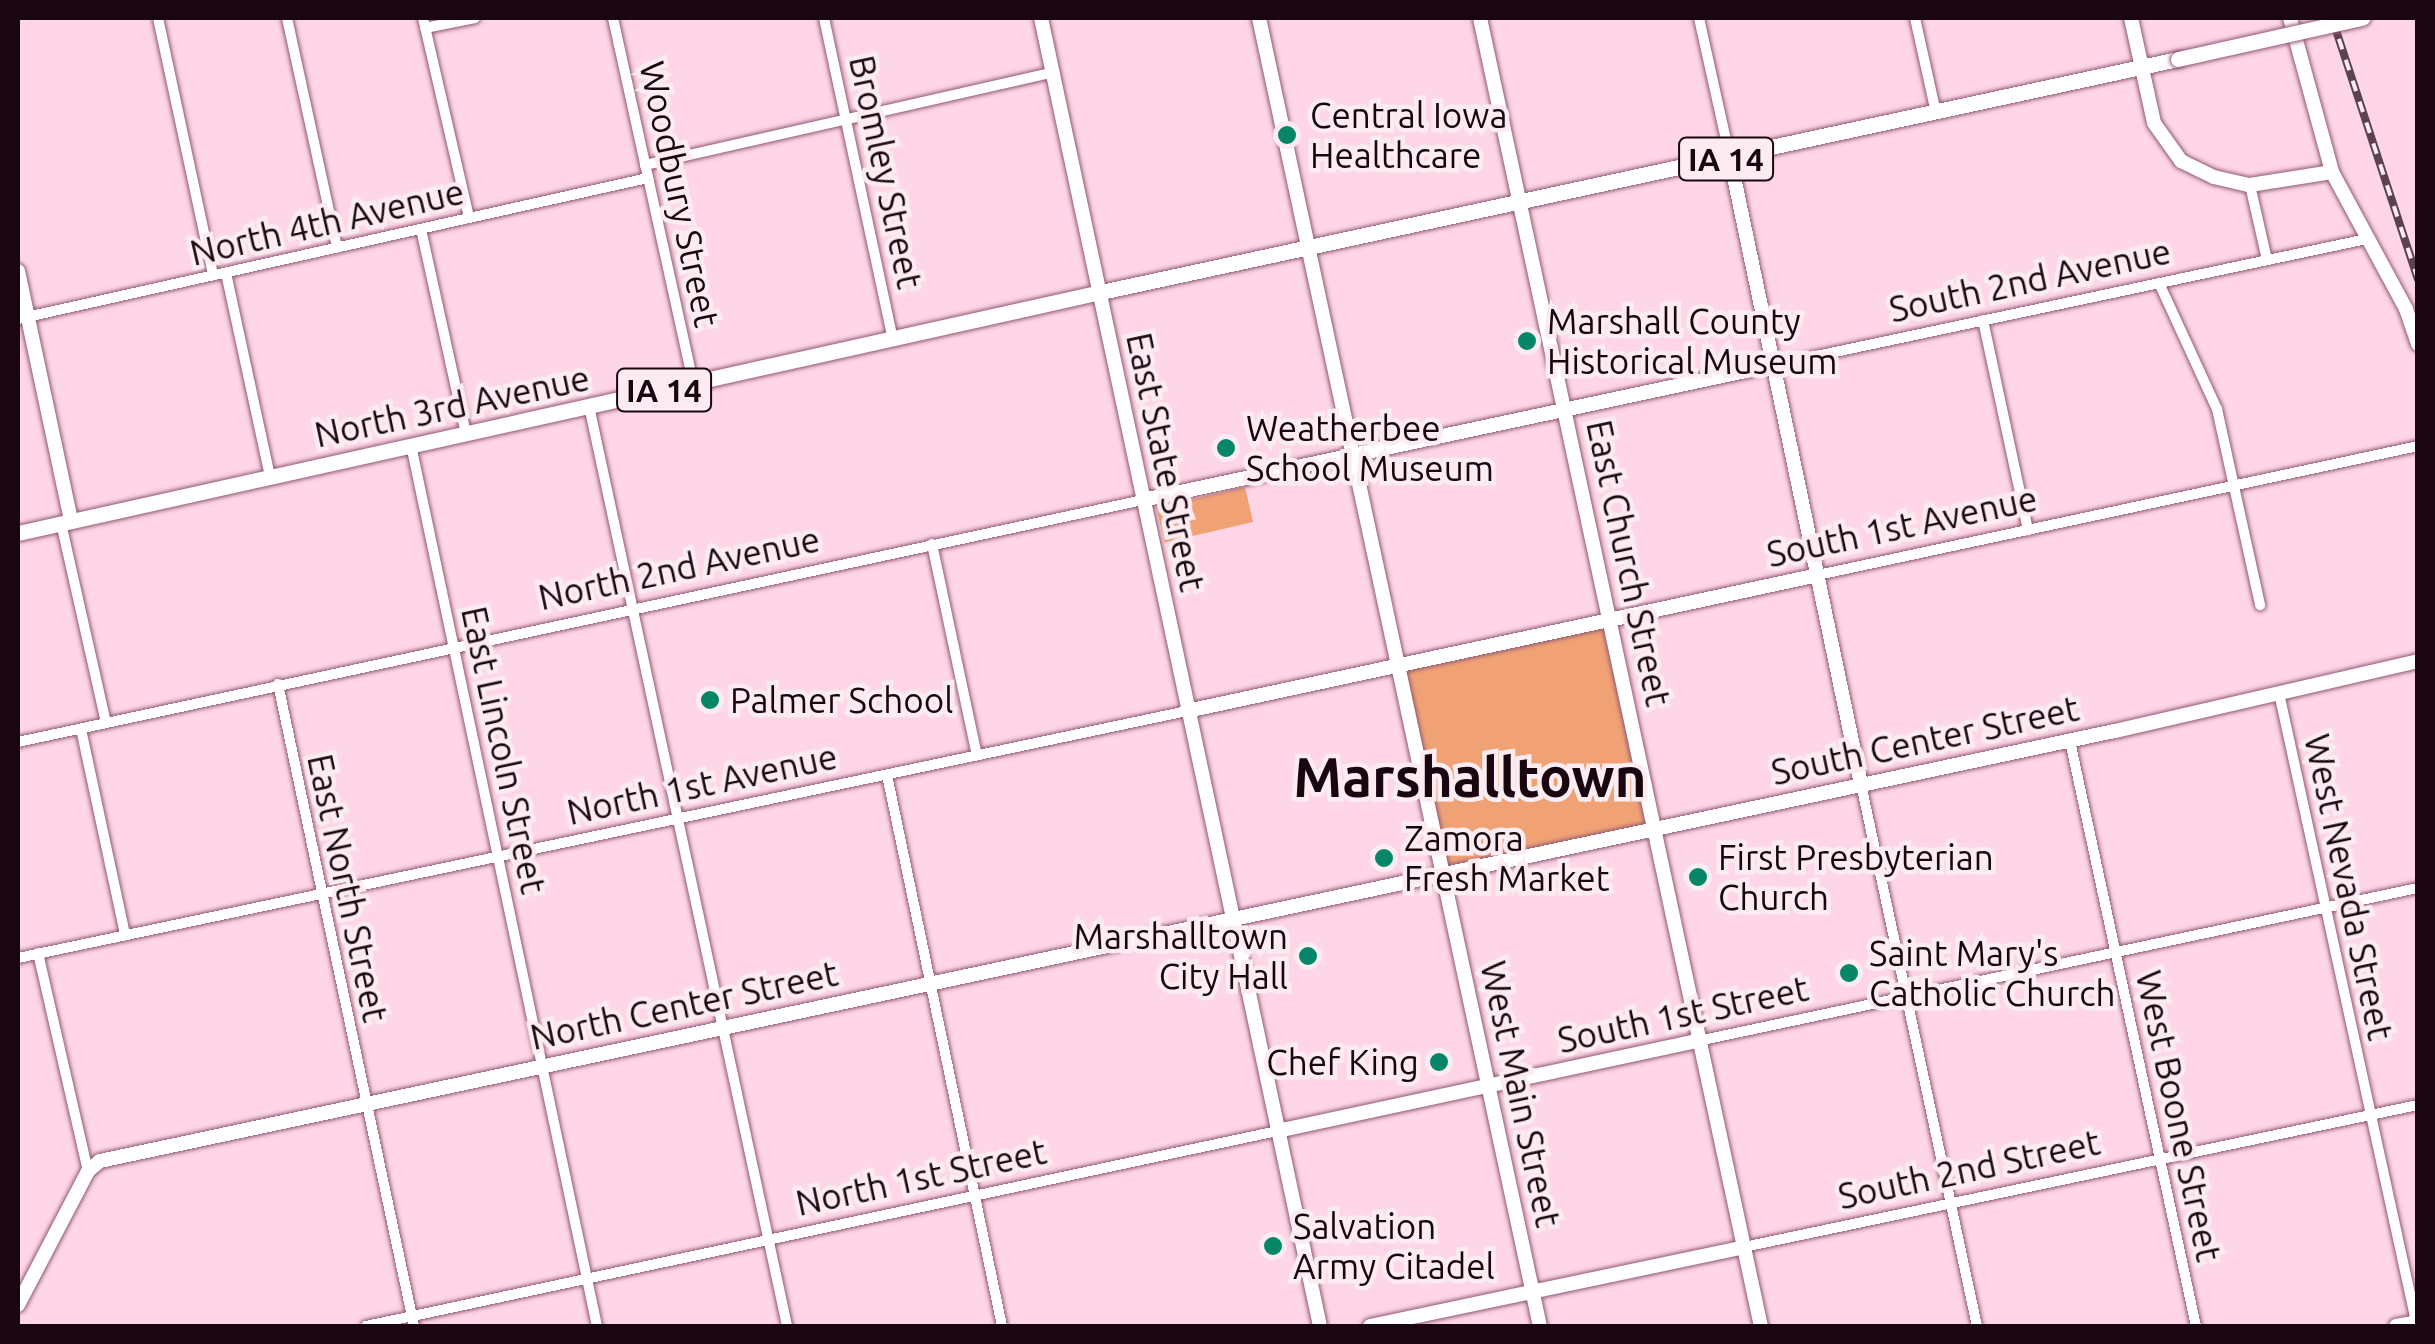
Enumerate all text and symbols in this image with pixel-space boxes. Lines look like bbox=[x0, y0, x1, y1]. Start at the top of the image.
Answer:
street label: Bromley Street bbox=[841, 52, 931, 292]
street label: Woodbury Street bbox=[631, 57, 729, 331]
place label: Central Iowa Healthcare bbox=[1310, 94, 1507, 176]
marker: Central Iowa Healthcare bbox=[1274, 122, 1300, 148]
road number: IA 14 bbox=[1676, 132, 1776, 186]
street label: North 4th Avenue bbox=[186, 170, 468, 274]
street label: South 2nd Avenue bbox=[1885, 230, 2175, 330]
place label: Marshall County Historical Museum bbox=[1547, 300, 1837, 382]
street label: East State Street bbox=[1118, 329, 1214, 595]
marker: Marshall County Historical Museum bbox=[1516, 330, 1538, 352]
street label: North 3rd Avenue bbox=[311, 356, 593, 456]
road number: IA 14 bbox=[614, 363, 714, 417]
place label: Weatherbee School Museum bbox=[1246, 407, 1494, 489]
street label: East Church Street bbox=[1578, 416, 1680, 710]
marker: Weatherbee School Museum bbox=[1215, 437, 1237, 459]
street label: South 1st Avenue bbox=[1763, 477, 2041, 575]
street label: North 2nd Avenue bbox=[534, 518, 824, 618]
street label: East Lincoln Street bbox=[453, 603, 555, 897]
place label: Palmer School bbox=[730, 679, 953, 721]
street label: South Center Street bbox=[1767, 687, 2083, 793]
marker: Palmer School bbox=[699, 689, 721, 711]
street label: West Nevada Street bbox=[2296, 730, 2402, 1044]
street label: North 1st Avenue bbox=[563, 735, 841, 833]
district label: Marshalltown bbox=[1293, 744, 1647, 810]
street label: East North Street bbox=[299, 750, 397, 1026]
place label: Zamora Fresh Market bbox=[1404, 817, 1609, 899]
place label: First Presbyterian Church bbox=[1718, 836, 1994, 918]
marker: Zamora Fresh Market bbox=[1373, 847, 1395, 869]
marker: First Presbyterian Church bbox=[1687, 866, 1709, 888]
place label: Marshalltown City Hall bbox=[1074, 915, 1288, 997]
place label: Saint Mary's Catholic Church bbox=[1869, 932, 2116, 1014]
marker: Marshalltown City Hall bbox=[1297, 945, 1319, 967]
street label: North Center Street bbox=[526, 952, 842, 1058]
street label: West Main Street bbox=[1472, 957, 1570, 1231]
marker: Saint Mary's Catholic Church bbox=[1838, 962, 1860, 984]
street label: South 1st Street bbox=[1554, 967, 1812, 1061]
street label: West Boone Street bbox=[2128, 967, 2230, 1265]
place label: Chef King bbox=[1266, 1041, 1419, 1083]
marker: Chef King bbox=[1428, 1051, 1450, 1073]
street label: South 2nd Street bbox=[1834, 1121, 2104, 1217]
street label: North 1st Street bbox=[792, 1130, 1050, 1224]
place label: Salvation Army Citadel bbox=[1293, 1205, 1495, 1287]
marker: Salvation Army Citadel bbox=[1262, 1235, 1284, 1257]

